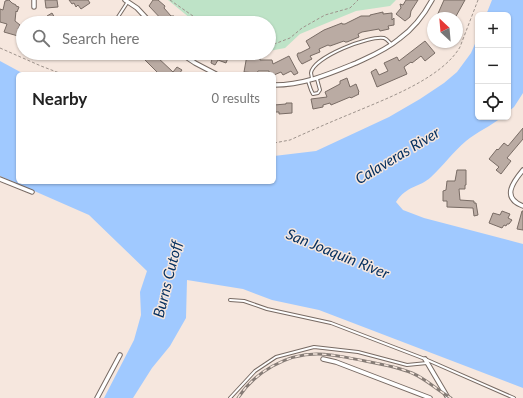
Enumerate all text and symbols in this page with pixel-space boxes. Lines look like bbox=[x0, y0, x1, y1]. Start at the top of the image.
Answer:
north arrow bbox=[427, 12, 463, 48]
map controls bbox=[475, 12, 511, 120]
button: + bbox=[475, 12, 511, 48]
search box bbox=[16, 16, 276, 60]
icon: search bbox=[30, 27, 52, 49]
text: Search here bbox=[62, 29, 139, 47]
button: − bbox=[475, 48, 511, 84]
button: locate bbox=[475, 84, 511, 120]
text: Nearby bbox=[32, 88, 87, 109]
text: 0 results bbox=[212, 90, 260, 106]
water label: Calaveras River bbox=[351, 122, 443, 187]
water label: San Joaquin River bbox=[284, 224, 393, 282]
water label: Burns Cutoff bbox=[149, 238, 185, 319]

